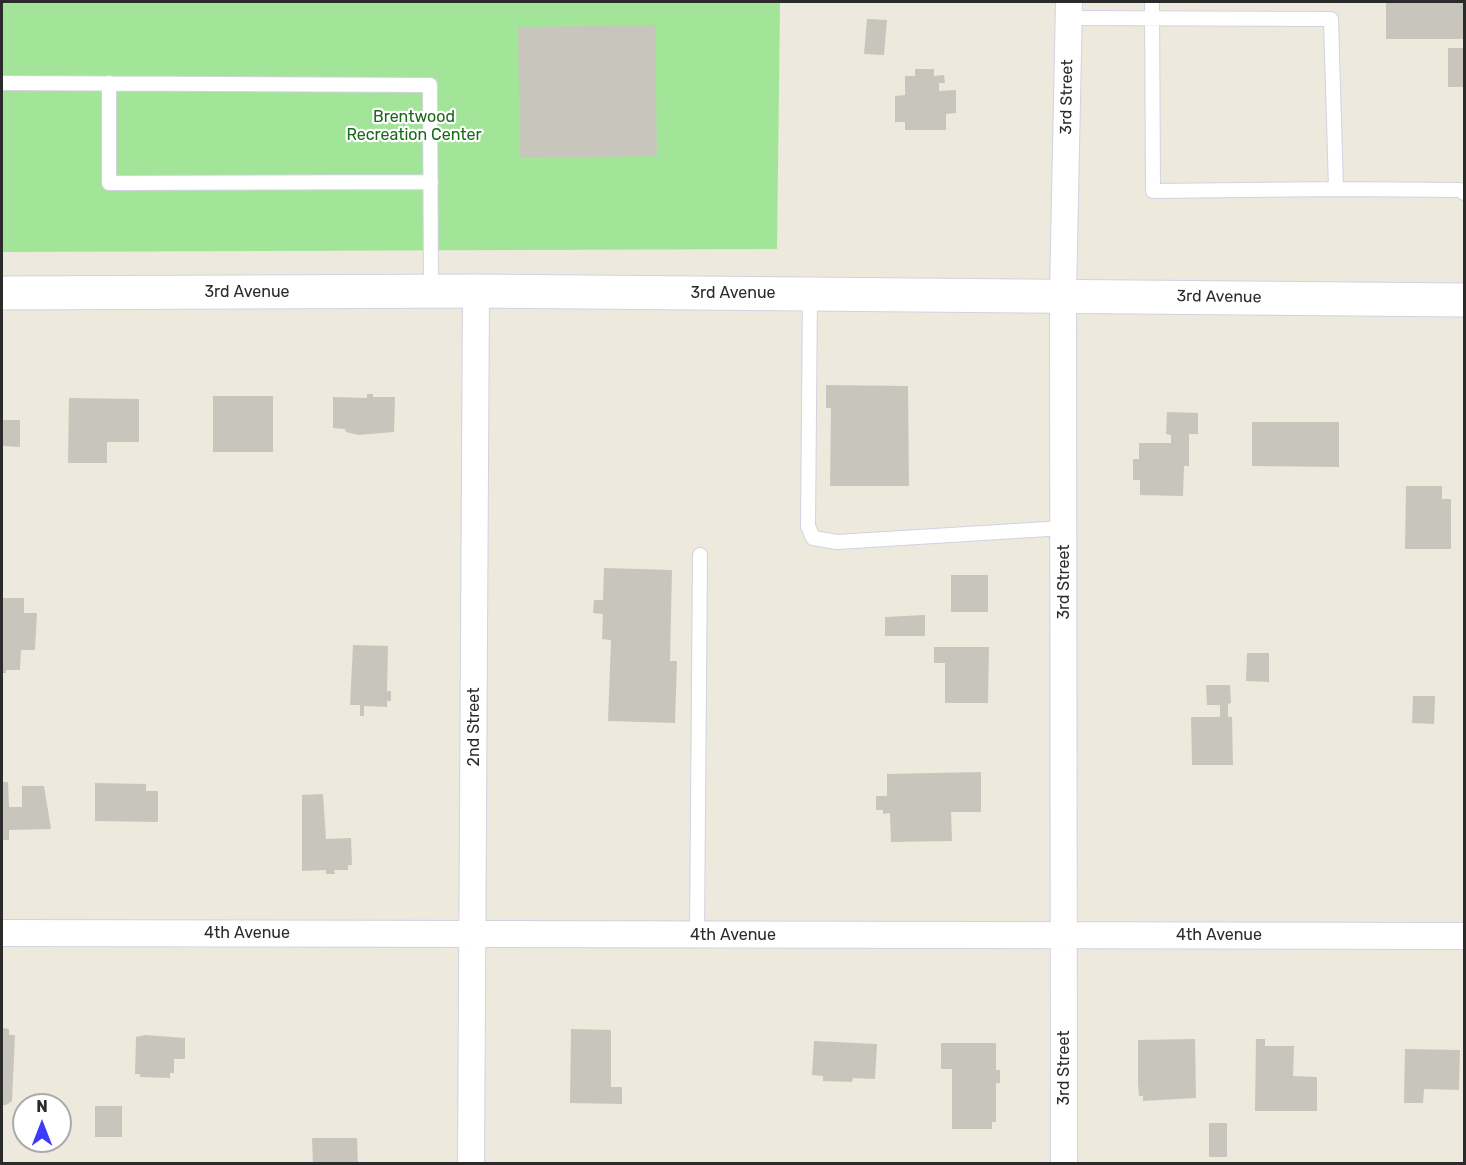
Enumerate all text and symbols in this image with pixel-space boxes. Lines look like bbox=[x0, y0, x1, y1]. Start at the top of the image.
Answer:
street label: 3rd Street bbox=[1057, 59, 1077, 135]
park label: Brentwood Recreation Center bbox=[346, 107, 482, 145]
street label: 3rd Avenue bbox=[204, 282, 290, 302]
street label: 3rd Avenue bbox=[690, 283, 776, 303]
street label: 3rd Avenue bbox=[1176, 287, 1262, 307]
street label: 3rd Street bbox=[1054, 544, 1074, 620]
street label: 2nd Street bbox=[464, 688, 484, 766]
street label: 4th Avenue bbox=[204, 923, 290, 943]
street label: 4th Avenue bbox=[690, 925, 776, 945]
street label: 4th Avenue bbox=[1176, 925, 1262, 945]
street label: 3rd Street bbox=[1054, 1030, 1074, 1106]
north arrow bbox=[12, 1093, 72, 1153]
text: N bbox=[36, 1097, 48, 1116]

